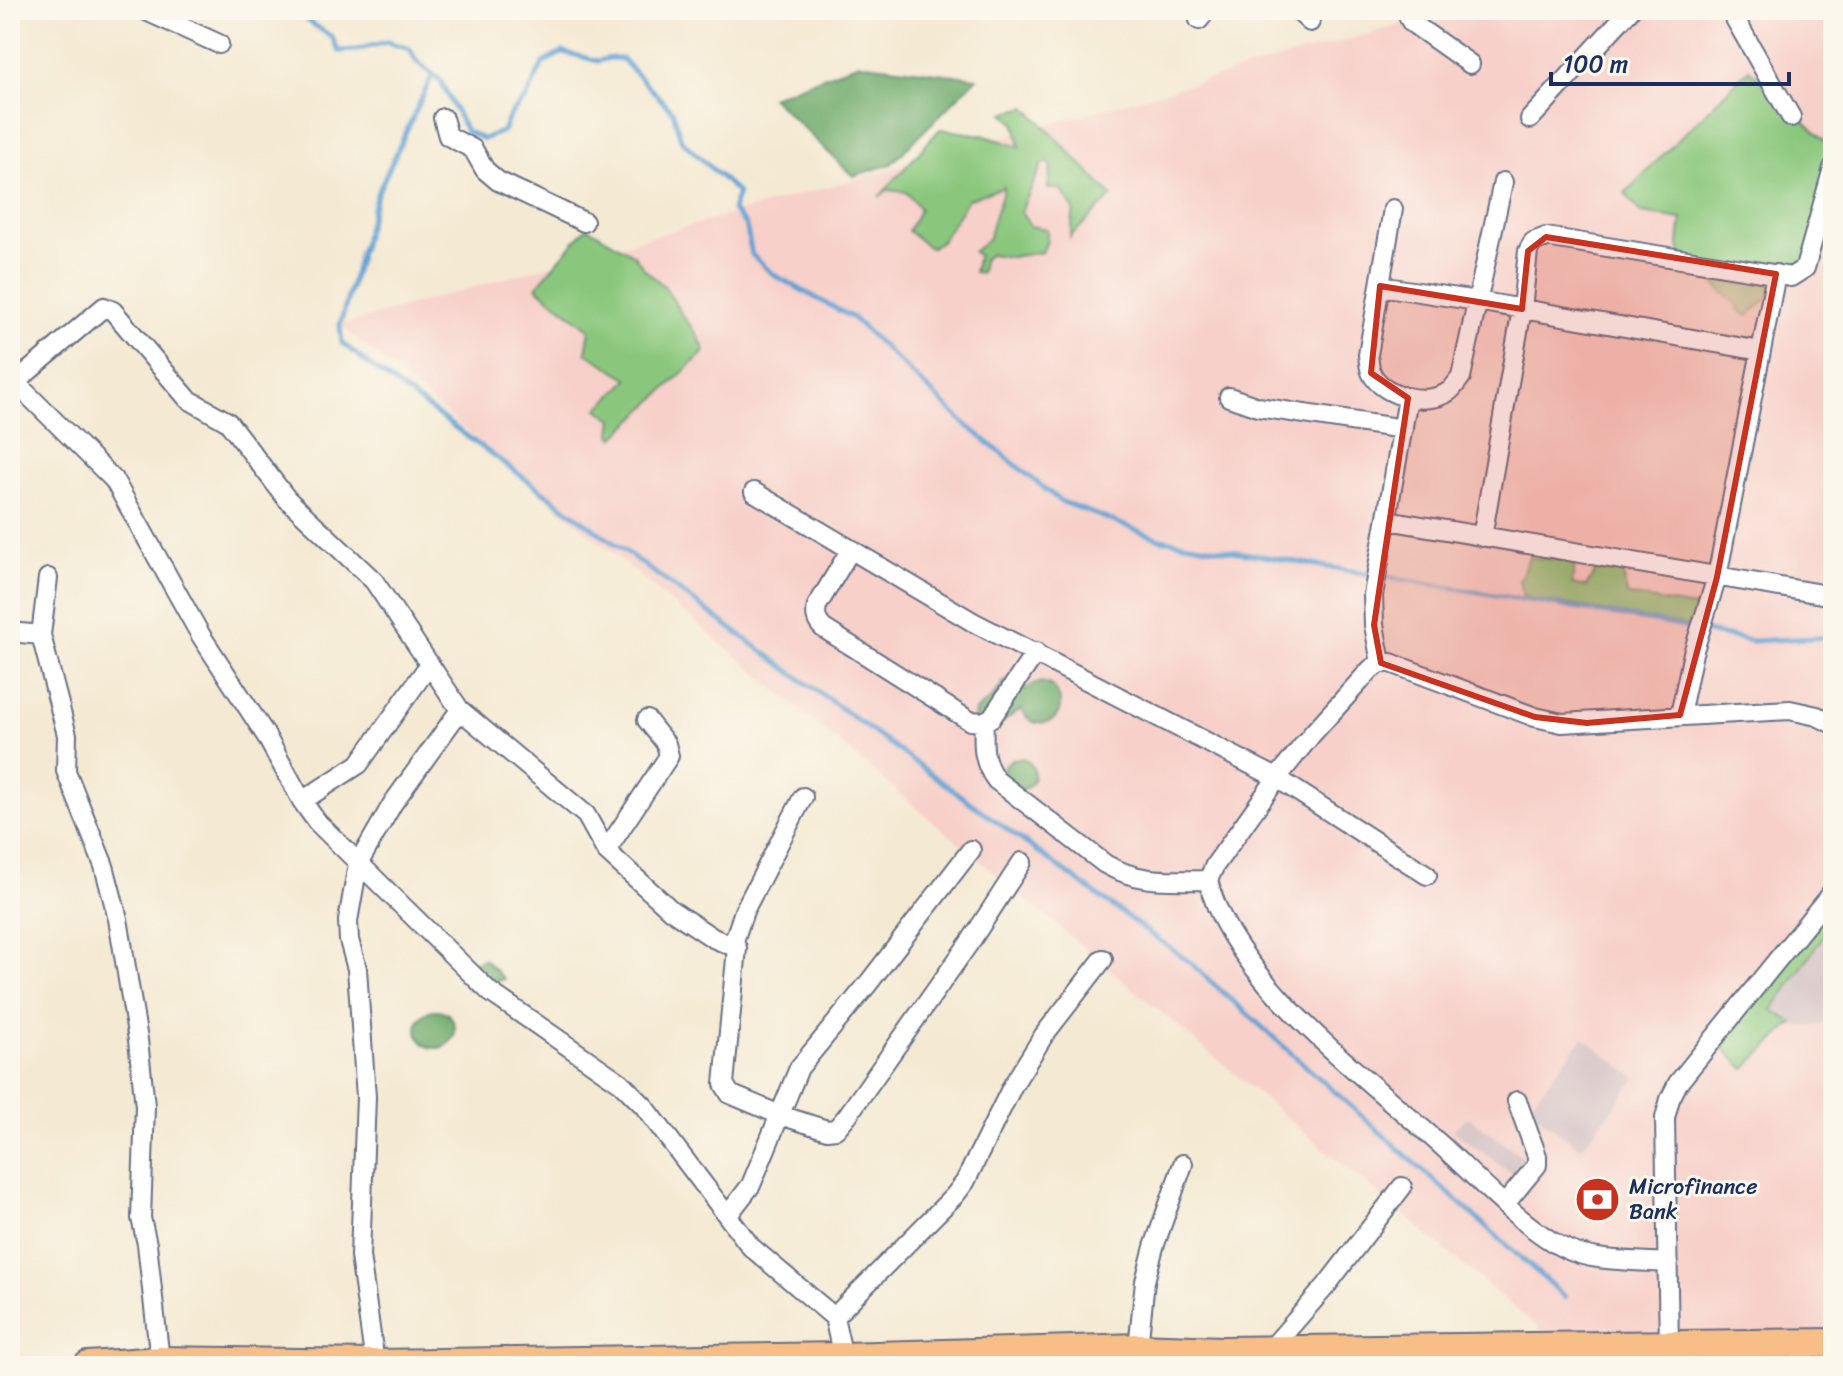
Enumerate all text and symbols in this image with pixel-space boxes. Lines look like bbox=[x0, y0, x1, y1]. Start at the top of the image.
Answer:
scale bar bbox=[1551, 36, 1789, 86]
text: 100 m bbox=[1563, 43, 1628, 85]
place label: Microfinance Bank bbox=[1629, 1167, 1758, 1231]
bank icon: Microfinance Bank bbox=[1574, 1175, 1622, 1223]

